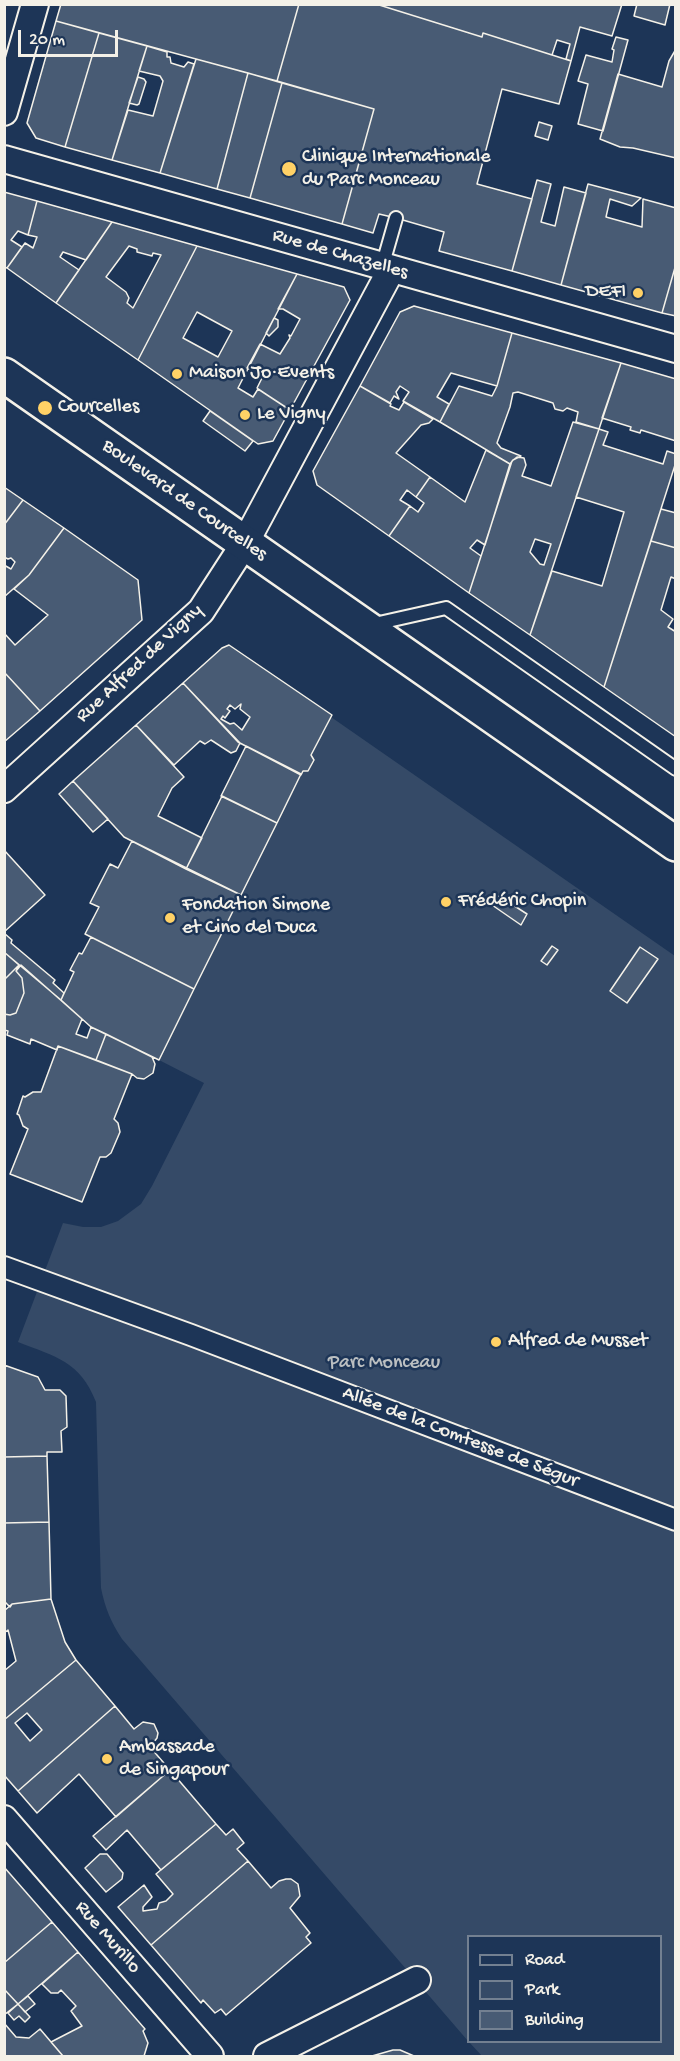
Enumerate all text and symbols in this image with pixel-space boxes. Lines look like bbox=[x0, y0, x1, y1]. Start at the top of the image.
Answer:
scale bar bbox=[21, 18, 122, 56]
text: 20 m bbox=[29, 30, 65, 51]
place label: Clinique Internationale du Parc Monceau bbox=[302, 146, 491, 193]
marker: Clinique Internationale du Parc Monceau bbox=[280, 160, 298, 178]
street label: Rue de Chazelles bbox=[269, 224, 411, 286]
place label: DEFI bbox=[585, 281, 626, 305]
marker: DEFI bbox=[631, 286, 645, 300]
place label: Maison Jo·Events bbox=[189, 362, 334, 386]
marker: Maison Jo·Events bbox=[170, 367, 184, 381]
place label: Courcelles bbox=[58, 396, 139, 420]
marker: Courcelles bbox=[36, 399, 54, 417]
place label: Le Vigny bbox=[257, 403, 326, 427]
marker: Le Vigny bbox=[238, 408, 252, 422]
street label: Boulevard de Courcelles bbox=[97, 435, 271, 567]
street label: Rue Alfred de Vigny bbox=[72, 599, 208, 729]
place label: Frédéric Chopin bbox=[458, 890, 586, 914]
place label: Fondation Simone et Cino del Duca bbox=[182, 894, 330, 941]
marker: Frédéric Chopin bbox=[439, 895, 453, 909]
marker: Fondation Simone et Cino del Duca bbox=[163, 911, 177, 925]
place label: Alfred de Musset bbox=[508, 1330, 647, 1354]
marker: Alfred de Musset bbox=[489, 1335, 503, 1349]
park label: Parc Monceau bbox=[328, 1352, 440, 1376]
street label: Allée de la Comtesse de Ségur bbox=[339, 1382, 581, 1494]
place label: Ambassade de Singapour bbox=[119, 1736, 228, 1783]
marker: Ambassade de Singapour bbox=[100, 1752, 114, 1766]
street label: Rue Murillo bbox=[69, 1897, 145, 1979]
legend bbox=[467, 1935, 662, 2043]
text: Road bbox=[525, 1950, 564, 1971]
text: Park bbox=[525, 1980, 559, 2001]
text: Building bbox=[525, 2010, 584, 2031]

